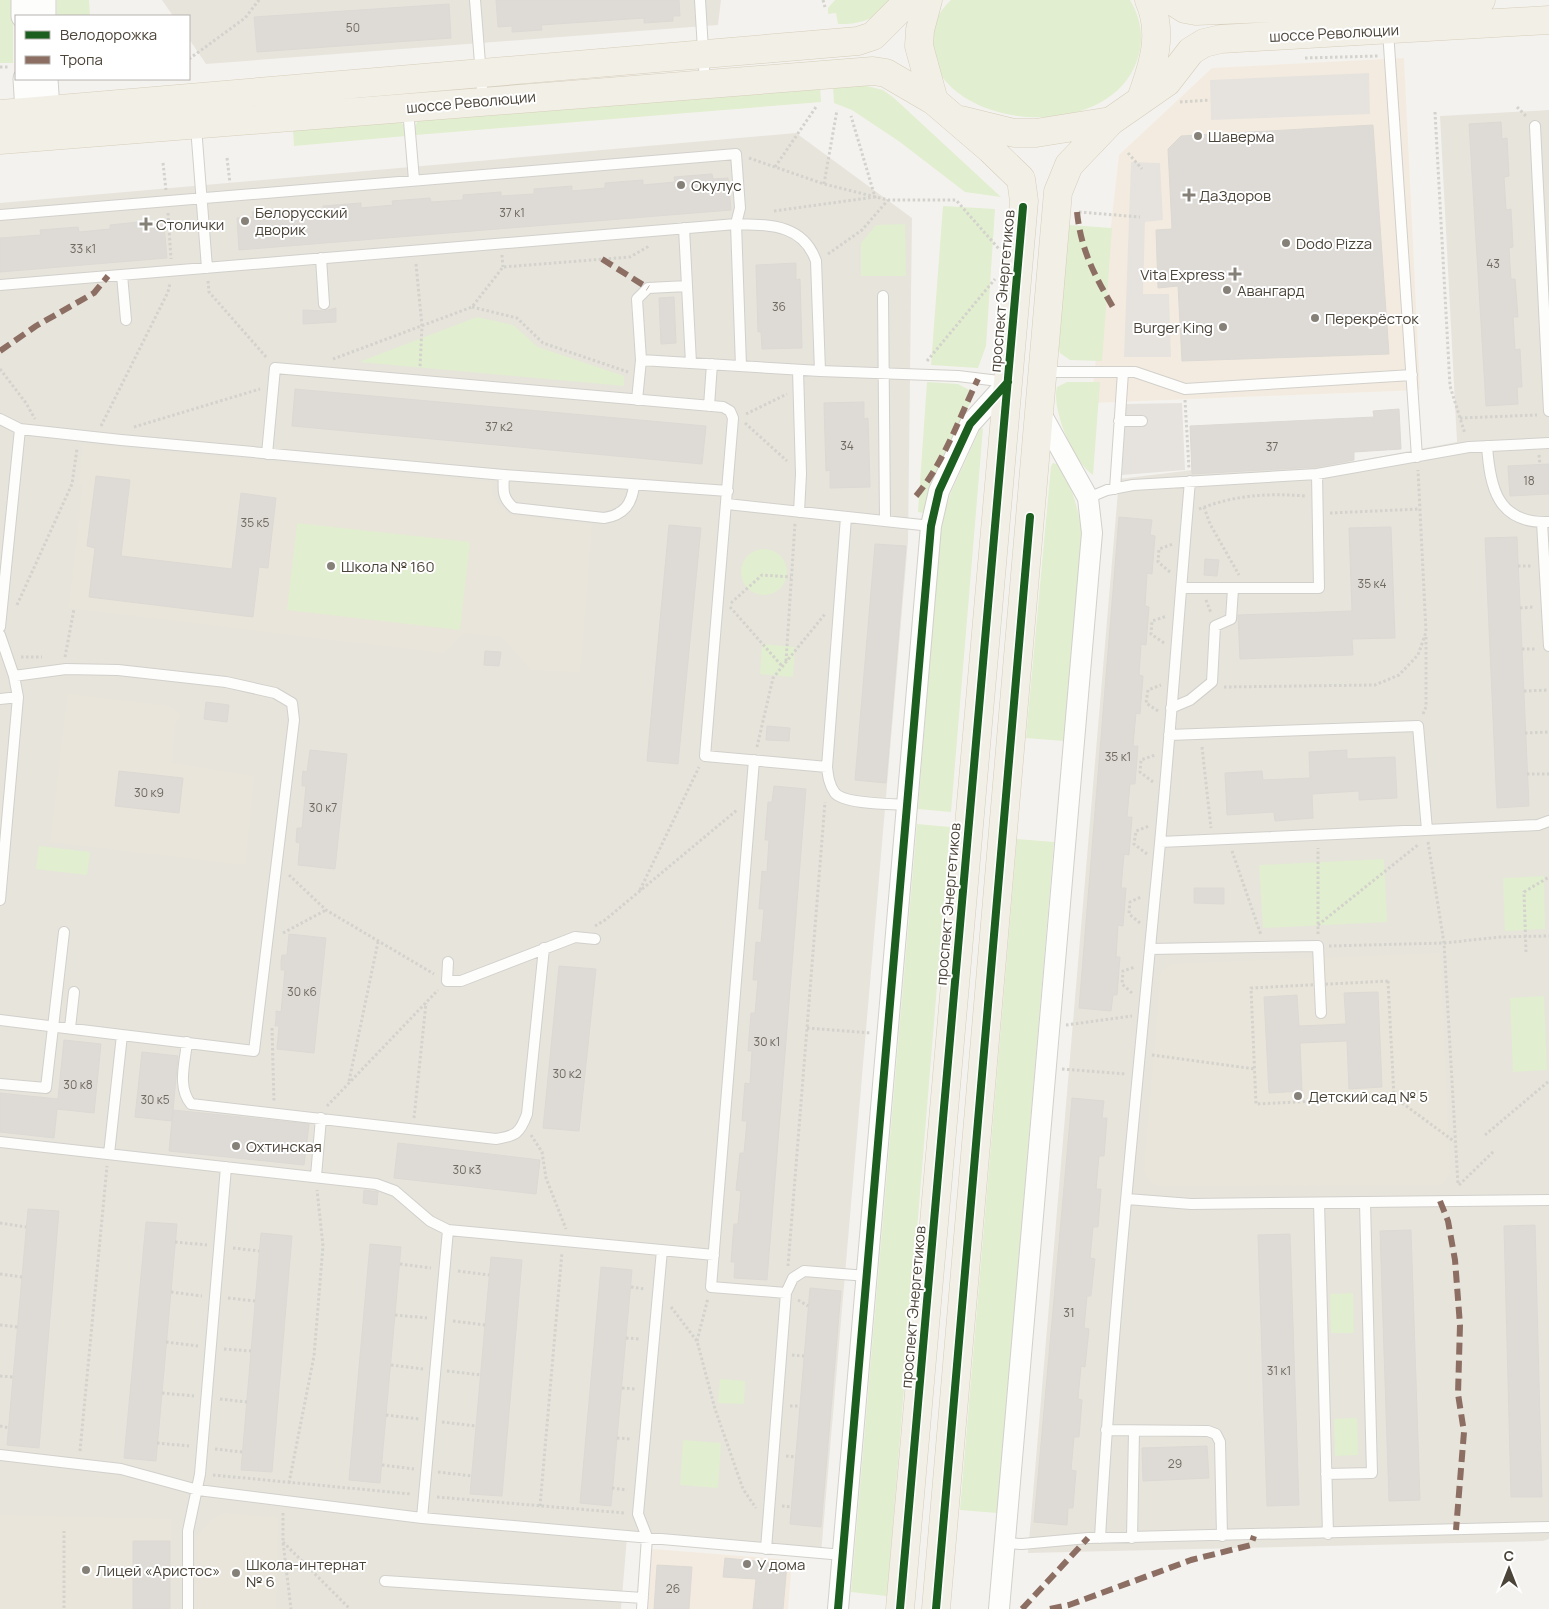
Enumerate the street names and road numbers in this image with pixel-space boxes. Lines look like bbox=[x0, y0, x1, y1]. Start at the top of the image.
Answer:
street label: шоссе Революции bbox=[1269, 19, 1399, 47]
street label: шоссе Революции bbox=[405, 86, 537, 118]
street label: проспект Энергетиков bbox=[984, 209, 1020, 373]
street label: проспект Энергетиков bbox=[930, 822, 966, 986]
street label: проспект Энергетиков bbox=[895, 1225, 931, 1389]

